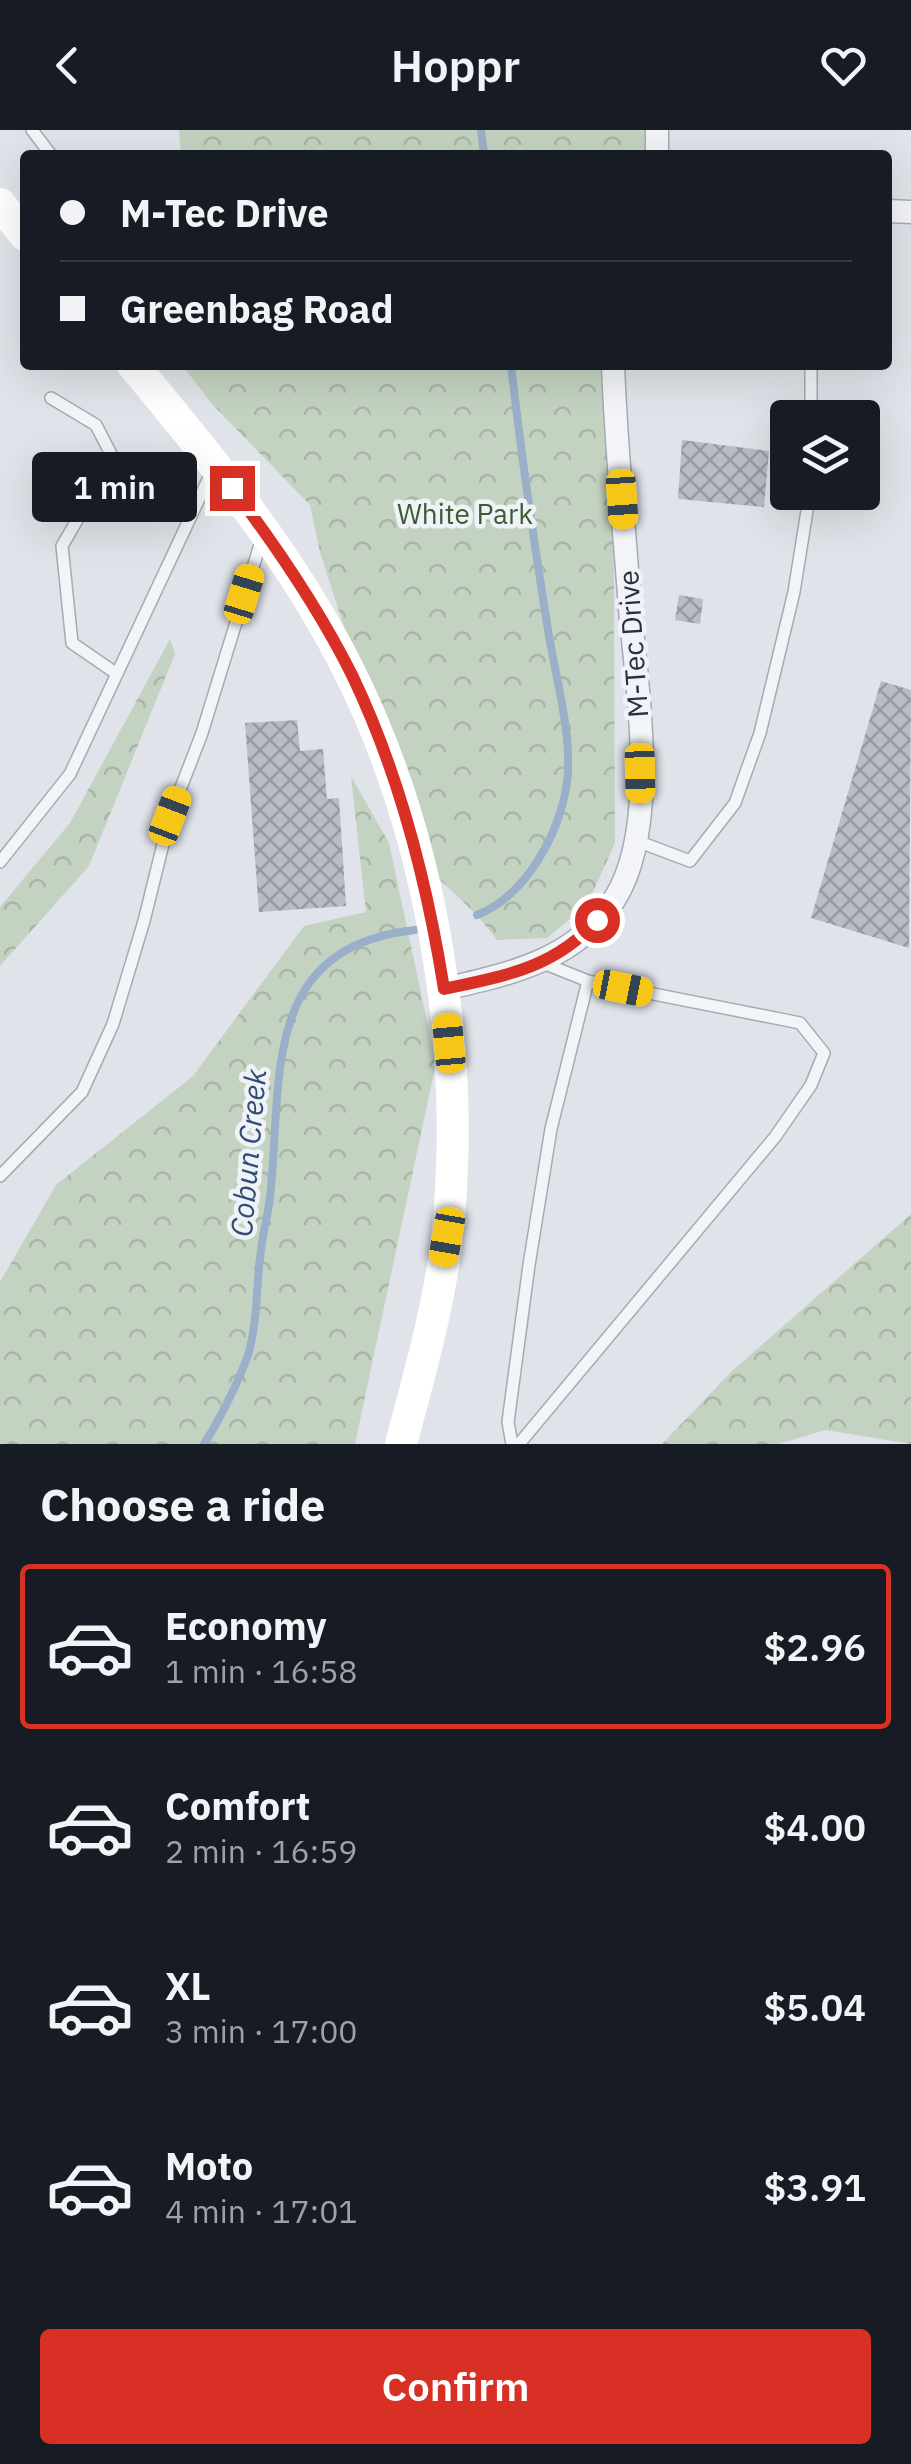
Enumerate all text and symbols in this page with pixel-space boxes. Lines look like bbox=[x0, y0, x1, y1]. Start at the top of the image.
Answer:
text: Hoppr bbox=[391, 36, 520, 94]
icon: back bbox=[40, 38, 95, 93]
icon: heart bbox=[816, 38, 871, 93]
text: M-Tec Drive bbox=[120, 188, 329, 237]
text: Greenbag Road bbox=[120, 284, 394, 333]
map controls bbox=[770, 400, 880, 510]
button: layers bbox=[770, 400, 880, 510]
callout: 1 min bbox=[32, 453, 197, 523]
text: 1 min bbox=[73, 466, 156, 508]
route end bbox=[210, 466, 255, 511]
car bbox=[605, 468, 639, 530]
park label: White Park bbox=[397, 495, 533, 532]
car bbox=[221, 561, 267, 627]
street label: M-Tec Drive bbox=[609, 569, 656, 719]
car bbox=[624, 743, 656, 803]
car bbox=[145, 783, 195, 849]
route start bbox=[575, 898, 620, 943]
car bbox=[591, 968, 655, 1008]
car bbox=[431, 1012, 467, 1074]
water label: Cobun Creek bbox=[221, 1067, 274, 1238]
car bbox=[427, 1205, 467, 1269]
text: Choose a ride bbox=[40, 1475, 325, 1533]
text: Economy bbox=[165, 1601, 327, 1650]
icon: car bbox=[45, 1602, 135, 1692]
text: $2.96 bbox=[763, 1622, 866, 1671]
text: 1 min · 16:58 bbox=[165, 1650, 358, 1692]
text: Comfort bbox=[165, 1781, 310, 1830]
icon: car bbox=[45, 1782, 135, 1872]
text: $4.00 bbox=[763, 1802, 866, 1851]
text: 2 min · 16:59 bbox=[165, 1830, 358, 1872]
text: XL bbox=[165, 1961, 211, 2010]
icon: car bbox=[45, 1962, 135, 2052]
text: $5.04 bbox=[763, 1982, 866, 2031]
text: 3 min · 17:00 bbox=[165, 2010, 358, 2052]
text: Moto bbox=[165, 2141, 253, 2190]
icon: car bbox=[45, 2142, 135, 2232]
text: $3.91 bbox=[763, 2162, 866, 2211]
text: 4 min · 17:01 bbox=[165, 2190, 358, 2232]
button: Confirm bbox=[40, 2329, 871, 2444]

